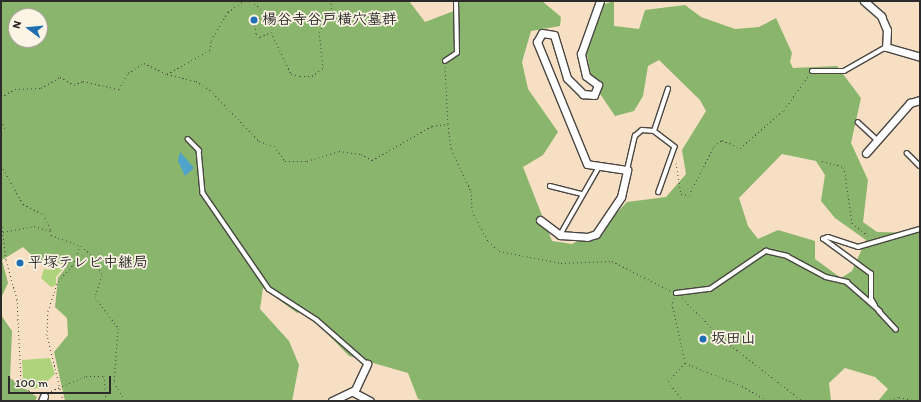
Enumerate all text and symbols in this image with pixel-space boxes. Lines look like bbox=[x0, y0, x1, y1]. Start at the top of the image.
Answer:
north arrow bbox=[8, 8, 48, 48]
place label: 楊谷寺谷戸横穴墓群 bbox=[262, 11, 397, 29]
marker: 楊谷寺谷戸横穴墓群 bbox=[249, 15, 259, 25]
text: N bbox=[10, 19, 24, 30]
place label: 平塚テレビ中継局 bbox=[28, 254, 148, 272]
marker: 平塚テレビ中継局 bbox=[15, 258, 25, 268]
place label: 坂田山 bbox=[711, 330, 756, 348]
marker: 坂田山 bbox=[698, 334, 708, 344]
scale bar bbox=[10, 368, 113, 394]
text: 100 m bbox=[15, 376, 48, 390]

